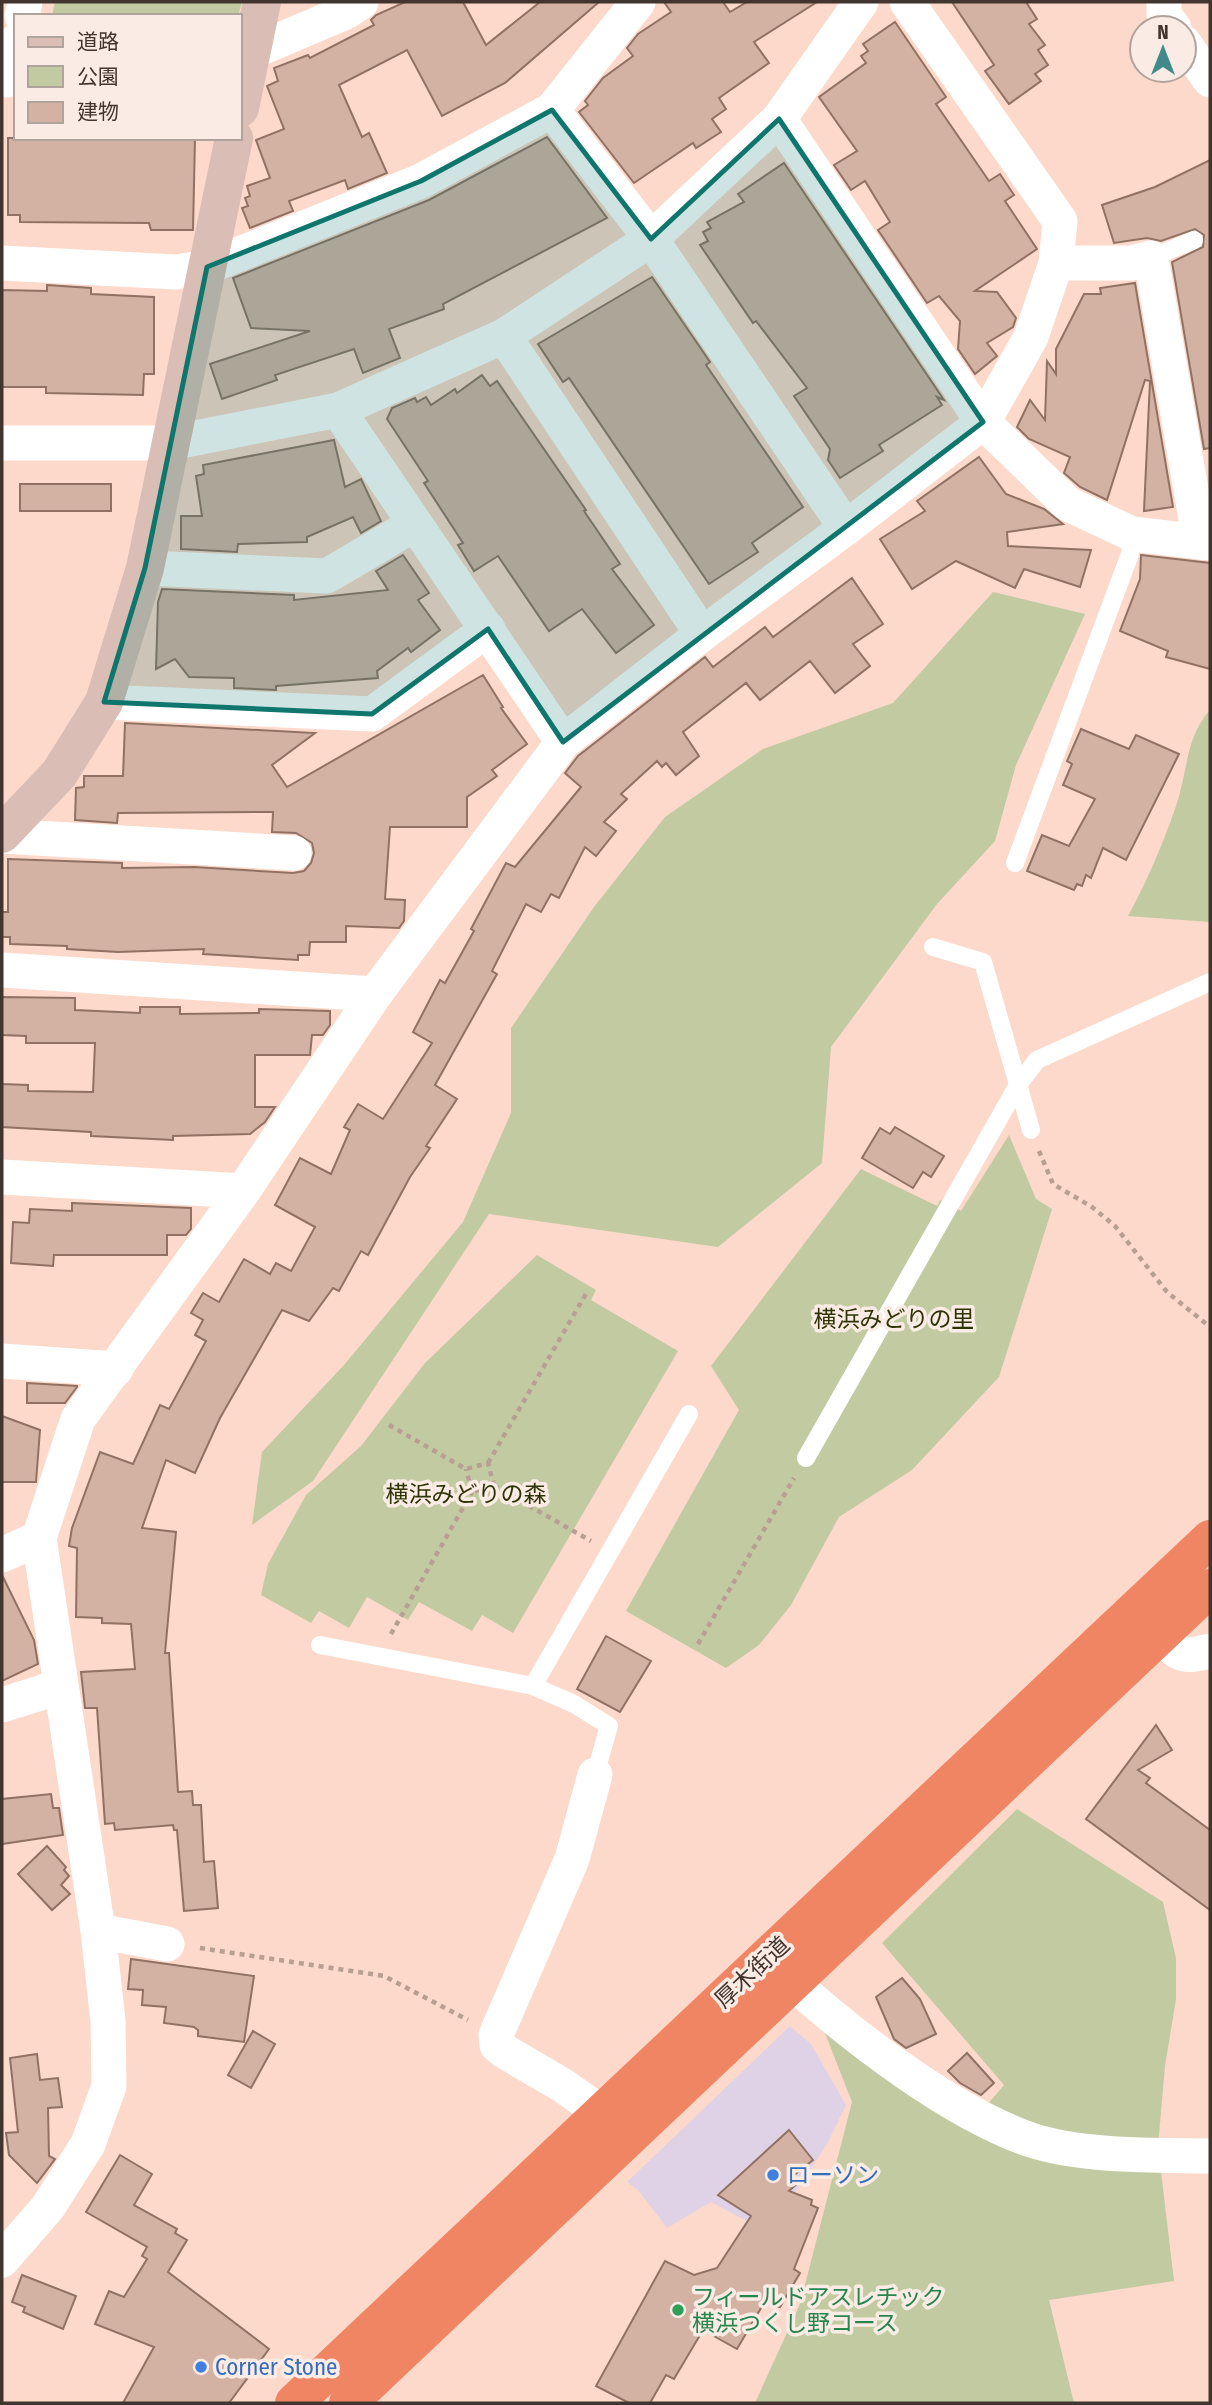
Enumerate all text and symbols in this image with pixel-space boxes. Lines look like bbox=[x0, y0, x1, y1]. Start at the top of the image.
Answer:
legend bbox=[14, 14, 242, 140]
north arrow bbox=[1128, 14, 1198, 84]
text: N bbox=[1157, 21, 1169, 44]
text: 道路 bbox=[77, 29, 119, 55]
text: 公園 bbox=[77, 64, 119, 90]
text: 建物 bbox=[77, 99, 119, 125]
park label: 横浜みどりの里 bbox=[814, 1305, 975, 1333]
park label: 横浜みどりの森 bbox=[386, 1480, 547, 1508]
street label: 厚木街道 bbox=[709, 1930, 795, 2014]
place label: ローソン bbox=[787, 2161, 879, 2189]
marker: ローソン bbox=[765, 2167, 781, 2183]
place label: フィールドアスレチック 横浜つくし野コース bbox=[692, 2283, 945, 2337]
marker: フィールドアスレチック 横浜つくし野コース bbox=[670, 2302, 686, 2318]
place label: Corner Stone bbox=[215, 2353, 337, 2381]
marker: Corner Stone bbox=[193, 2359, 209, 2375]

